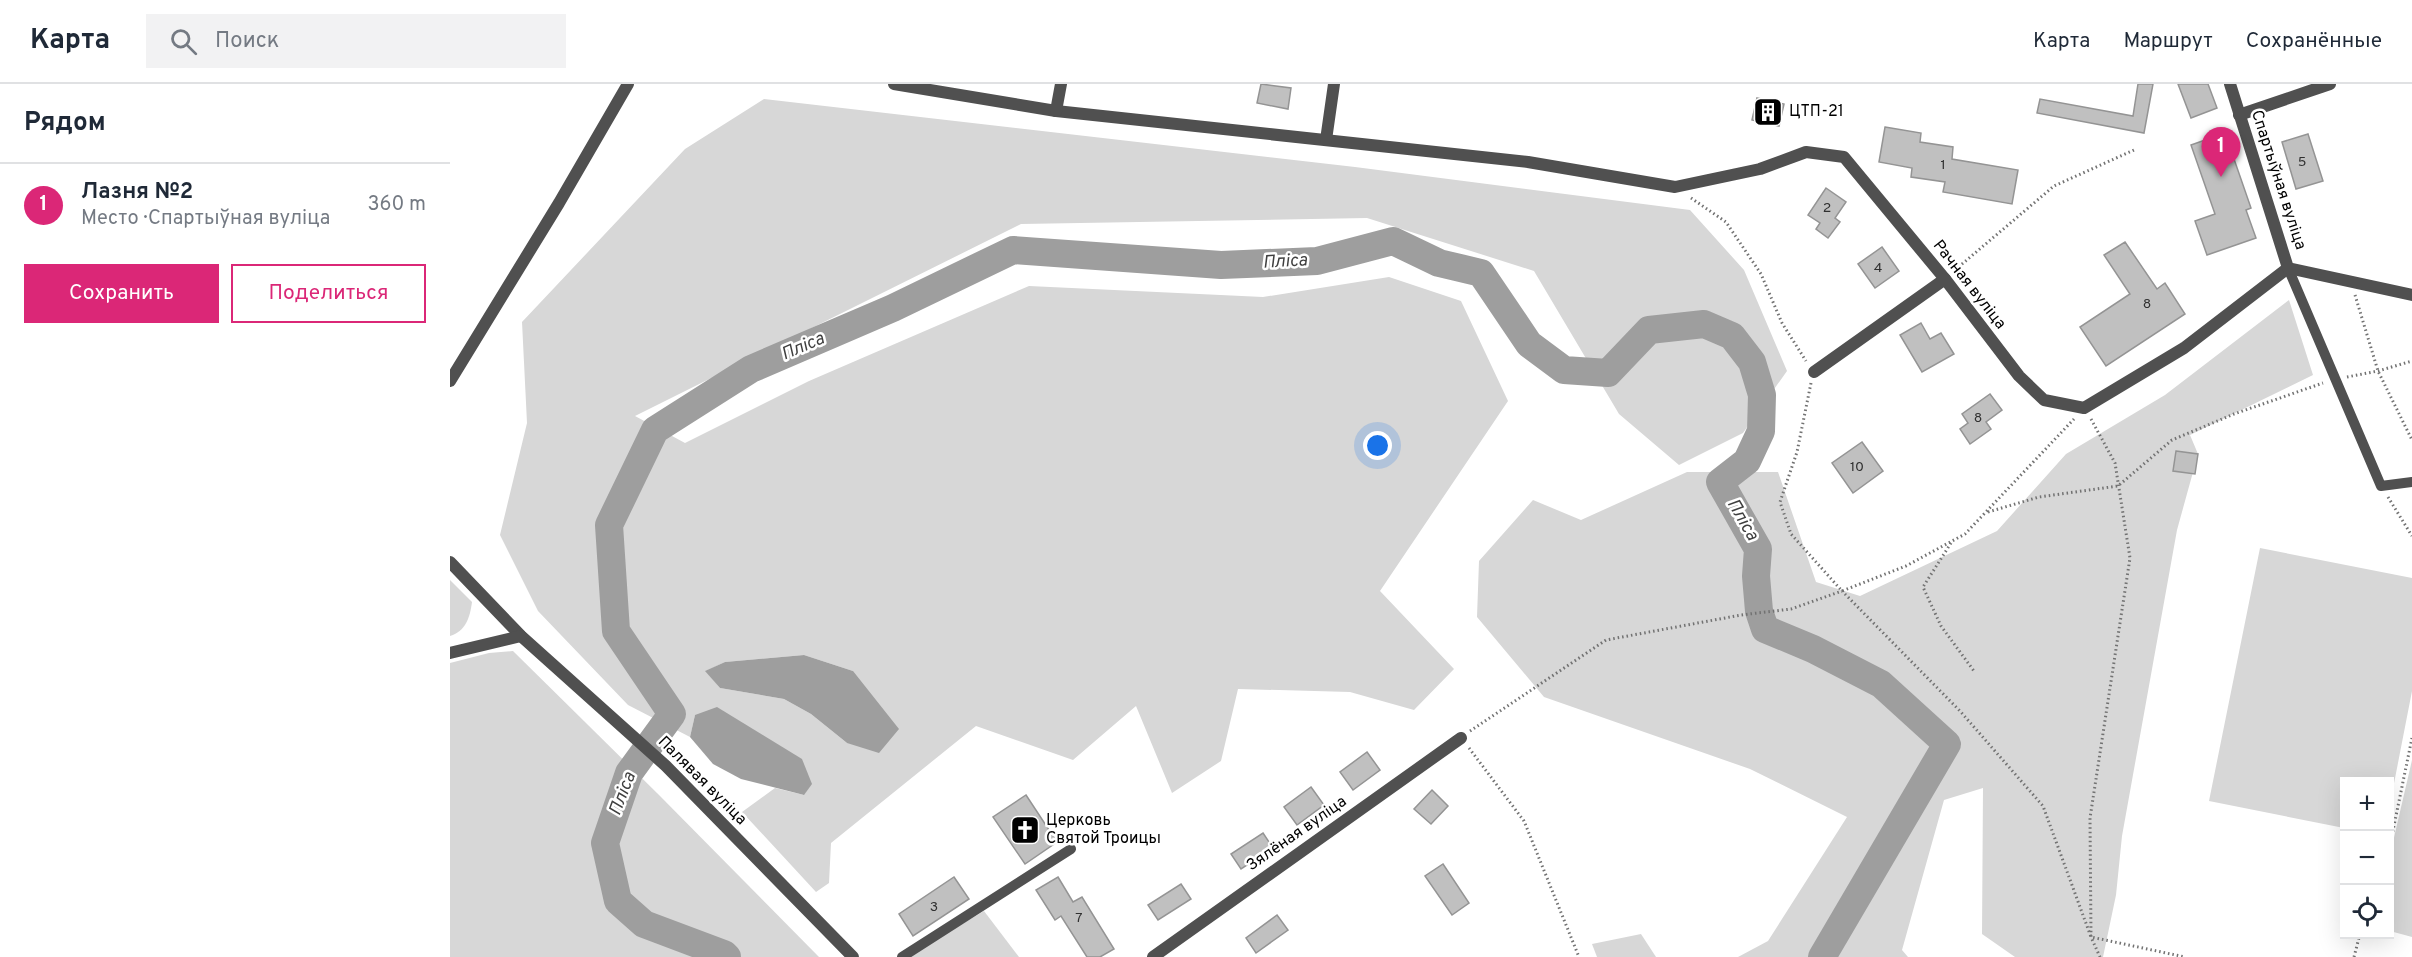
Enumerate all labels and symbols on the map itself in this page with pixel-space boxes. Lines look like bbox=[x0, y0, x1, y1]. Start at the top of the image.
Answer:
building icon: ЦТП-21 bbox=[1752, 96, 1784, 128]
place label: ЦТП-21 bbox=[1789, 102, 1844, 122]
street label: Спартыўная вуліца bbox=[2246, 108, 2310, 252]
pin: 1 bbox=[2202, 128, 2240, 177]
house number: 5 bbox=[2298, 154, 2306, 171]
house number: 1 bbox=[1940, 157, 1946, 174]
house number: 2 bbox=[1823, 200, 1831, 217]
street label: Рачная вуліца bbox=[1928, 236, 2010, 334]
water label: Пліса bbox=[1262, 249, 1309, 275]
house number: 4 bbox=[1874, 260, 1882, 277]
house number: 8 bbox=[2143, 296, 2151, 313]
water label: Пліса bbox=[778, 327, 829, 366]
house number: 8 bbox=[1974, 410, 1982, 427]
your location bbox=[1363, 431, 1392, 460]
house number: 10 bbox=[1850, 459, 1864, 476]
water label: Пліса bbox=[1721, 495, 1764, 546]
street label: Палявая вуліца bbox=[653, 732, 751, 830]
water label: Пліса bbox=[604, 768, 642, 819]
street label: Зялёная вуліца bbox=[1243, 792, 1351, 876]
place label: Церковь Святой Троицы bbox=[1046, 811, 1161, 849]
church icon: Церковь Святой Троицы bbox=[1009, 814, 1041, 846]
house number: 3 bbox=[930, 899, 938, 916]
house number: 7 bbox=[1075, 910, 1083, 927]

